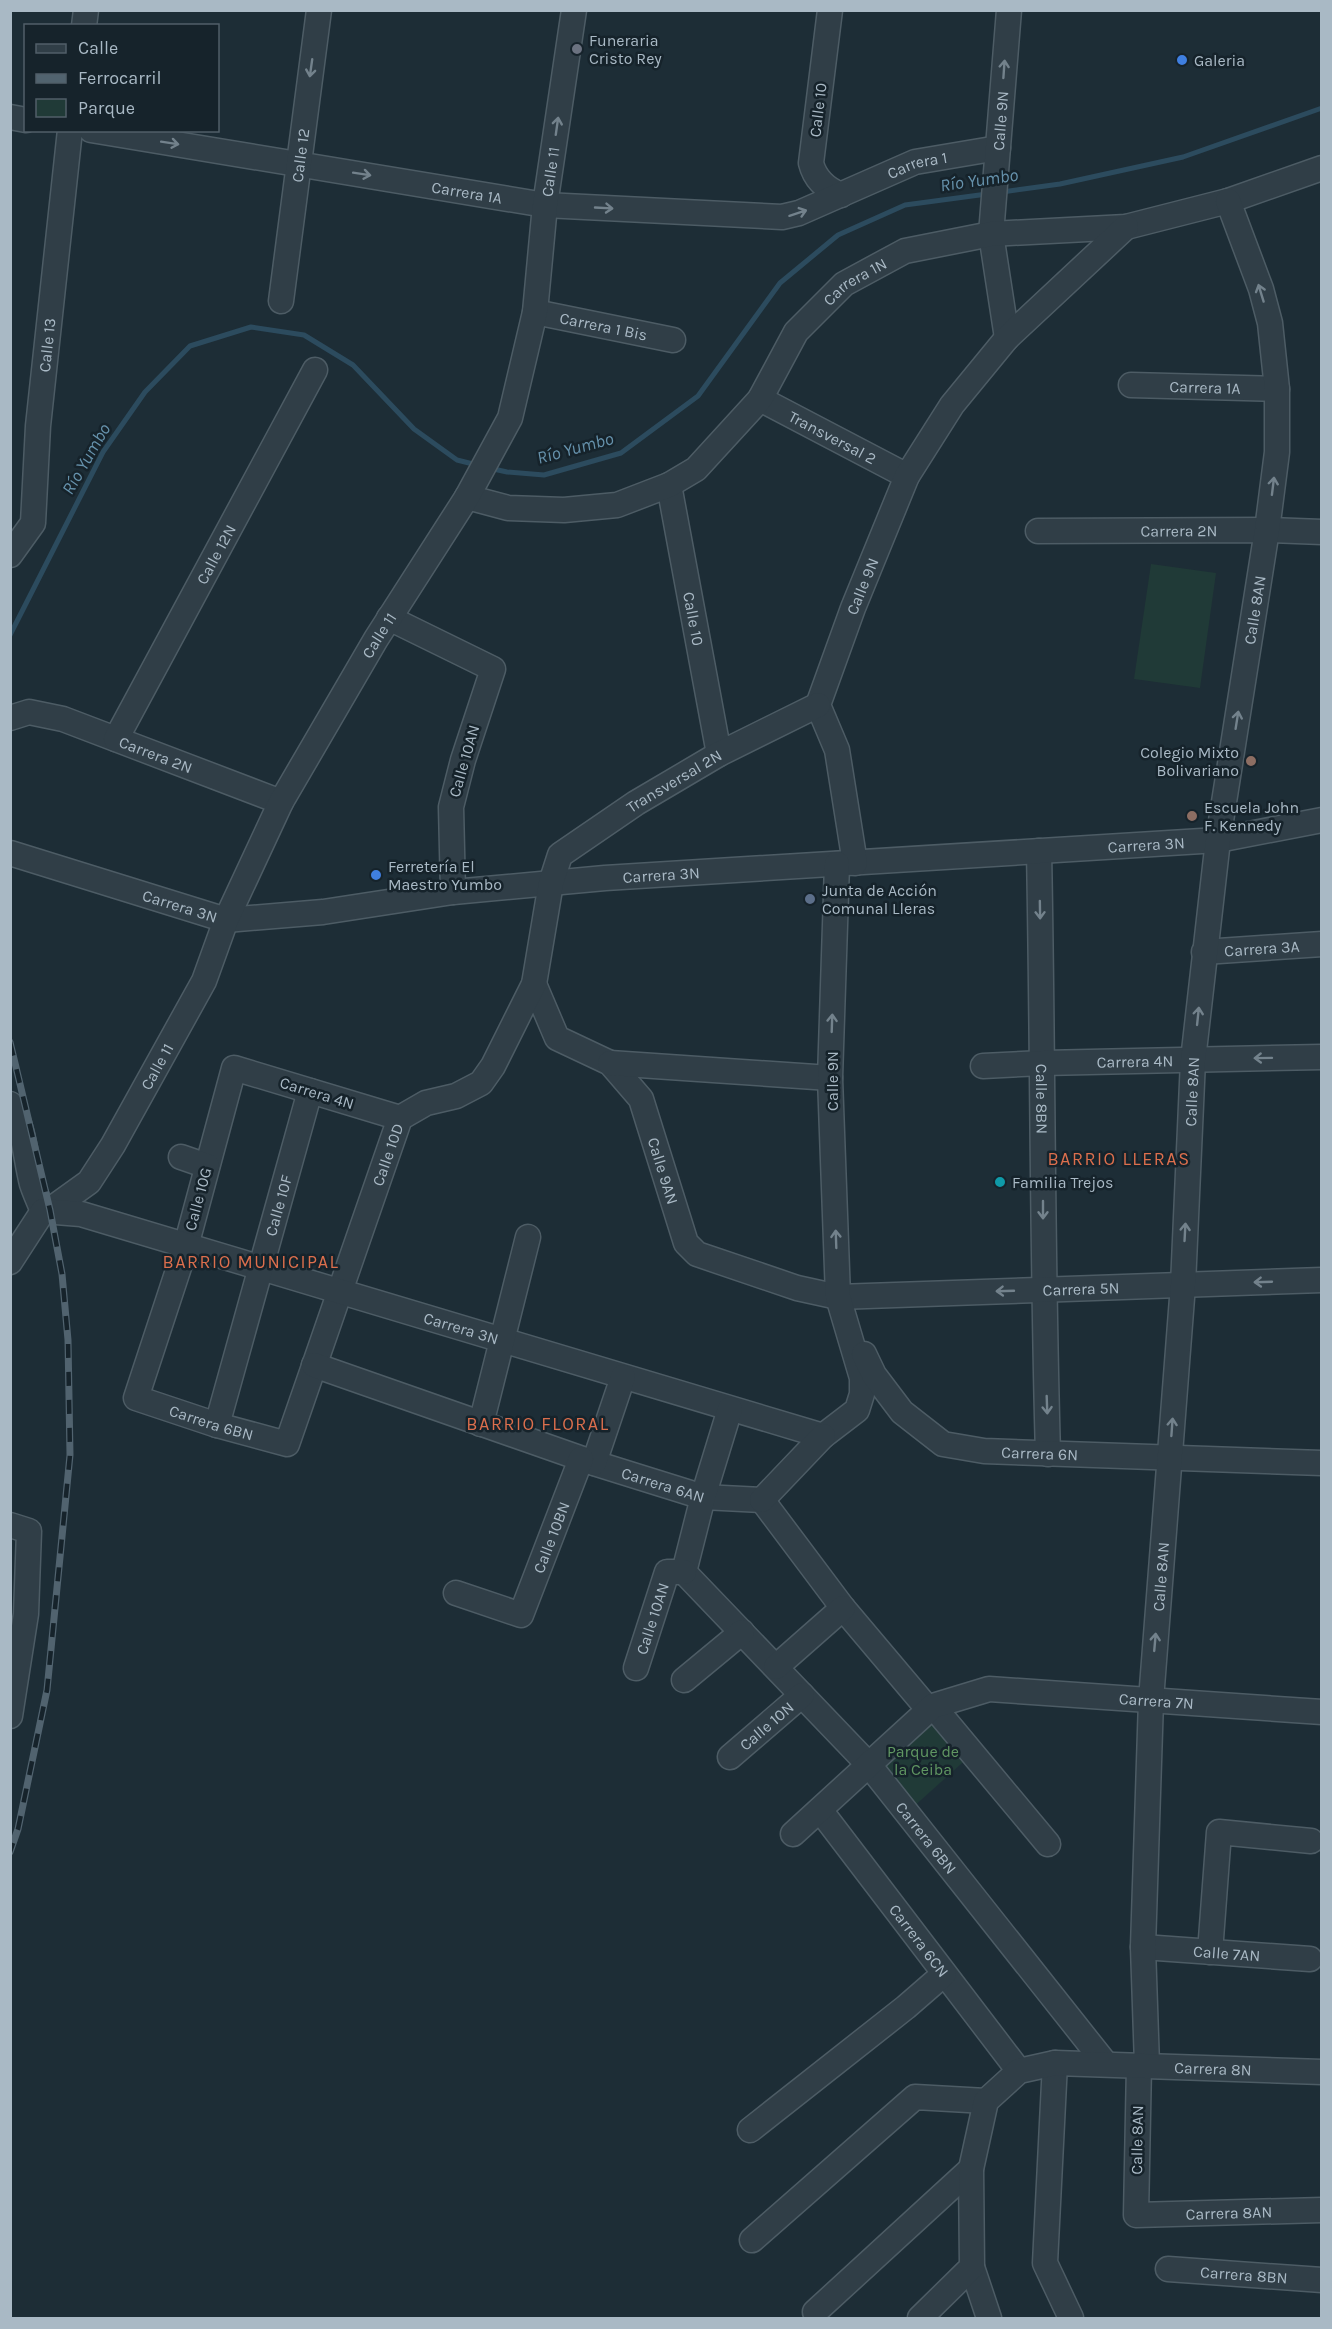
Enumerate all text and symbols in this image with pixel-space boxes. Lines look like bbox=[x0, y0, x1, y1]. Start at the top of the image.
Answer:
legend bbox=[24, 24, 219, 132]
place label: Funeraria Cristo Rey bbox=[589, 31, 662, 68]
text: Calle bbox=[78, 37, 118, 59]
marker: Funeraria Cristo Rey bbox=[570, 42, 584, 56]
place label: Galeria bbox=[1194, 51, 1245, 70]
marker: Galeria bbox=[1175, 53, 1189, 67]
one-way arrow bbox=[306, 58, 317, 78]
one-way arrow bbox=[999, 59, 1010, 79]
text: Ferrocarril bbox=[78, 67, 162, 89]
street label: Calle 10 bbox=[805, 82, 831, 138]
street label: Calle 9N bbox=[988, 90, 1012, 151]
text: Parque bbox=[78, 97, 135, 119]
one-way arrow bbox=[551, 117, 562, 136]
street label: Calle 12 bbox=[287, 127, 313, 183]
one-way arrow bbox=[159, 138, 179, 149]
street label: Calle 11 bbox=[537, 145, 563, 198]
street label: Carrera 1 bbox=[884, 147, 949, 183]
water label: Río Yumbo bbox=[939, 164, 1020, 196]
one-way arrow bbox=[352, 169, 372, 180]
street label: Carrera 1A bbox=[430, 177, 504, 207]
one-way arrow bbox=[593, 202, 613, 213]
one-way arrow bbox=[788, 207, 807, 218]
street label: Carrera 1N bbox=[819, 253, 890, 309]
one-way arrow bbox=[1255, 284, 1266, 303]
street label: Carrera 1 Bis bbox=[558, 308, 649, 344]
street label: Calle 13 bbox=[34, 317, 59, 373]
street label: Carrera 1A bbox=[1169, 377, 1241, 398]
street label: Transversal 2 bbox=[786, 406, 880, 468]
water label: Río Yumbo bbox=[57, 419, 115, 499]
water label: Río Yumbo bbox=[534, 427, 616, 469]
one-way arrow bbox=[1268, 476, 1279, 496]
street label: Calle 12N bbox=[192, 521, 240, 587]
street label: Carrera 2N bbox=[1140, 521, 1218, 540]
street label: Calle 9N bbox=[842, 555, 882, 617]
street label: Calle 8AN bbox=[1240, 574, 1269, 646]
street label: Calle 10 bbox=[680, 590, 708, 647]
street label: Calle 11 bbox=[357, 609, 400, 661]
one-way arrow bbox=[1232, 711, 1243, 731]
street label: Calle 10AN bbox=[445, 723, 483, 799]
street label: Carrera 2N bbox=[116, 732, 195, 777]
place label: Colegio Mixto Bolivariano bbox=[1140, 743, 1239, 780]
street label: Transversal 2N bbox=[623, 745, 725, 816]
marker: Colegio Mixto Bolivariano bbox=[1244, 754, 1258, 768]
place label: Escuela John F. Kennedy bbox=[1204, 798, 1299, 835]
marker: Escuela John F. Kennedy bbox=[1185, 809, 1199, 823]
street label: Carrera 3N bbox=[1107, 833, 1185, 856]
place label: Ferretería El Maestro Yumbo bbox=[388, 857, 502, 894]
street label: Carrera 3N bbox=[622, 863, 700, 886]
marker: Ferretería El Maestro Yumbo bbox=[369, 868, 383, 882]
place label: Junta de Acción Comunal Lleras bbox=[822, 881, 937, 918]
street label: Carrera 3N bbox=[140, 885, 220, 926]
marker: Junta de Acción Comunal Lleras bbox=[803, 892, 817, 906]
one-way arrow bbox=[1035, 899, 1046, 919]
street label: Carrera 3A bbox=[1224, 936, 1300, 960]
one-way arrow bbox=[1192, 1007, 1203, 1027]
one-way arrow bbox=[826, 1013, 838, 1033]
street label: Calle 11 bbox=[136, 1040, 177, 1093]
street label: Calle 9N bbox=[823, 1051, 842, 1111]
street label: Carrera 4N bbox=[1096, 1051, 1173, 1071]
one-way arrow bbox=[1254, 1053, 1274, 1064]
street label: Calle 8AN bbox=[1181, 1056, 1203, 1127]
street label: Calle 8BN bbox=[1032, 1064, 1052, 1134]
street label: Carrera 4N bbox=[278, 1073, 356, 1113]
street label: Calle 10D bbox=[368, 1121, 407, 1188]
street label: Calle 9AN bbox=[644, 1135, 683, 1207]
district label: BARRIO LLERAS bbox=[1047, 1148, 1191, 1170]
street label: Calle 10G bbox=[180, 1165, 216, 1233]
street label: Calle 10F bbox=[261, 1173, 296, 1238]
place label: Familia Trejos bbox=[1012, 1173, 1113, 1192]
marker: Familia Trejos bbox=[993, 1175, 1007, 1189]
one-way arrow bbox=[1037, 1199, 1049, 1219]
one-way arrow bbox=[1179, 1222, 1191, 1242]
one-way arrow bbox=[830, 1229, 842, 1249]
district label: BARRIO MUNICIPAL bbox=[163, 1251, 339, 1273]
one-way arrow bbox=[1254, 1277, 1274, 1288]
street label: Carrera 5N bbox=[1042, 1278, 1120, 1299]
one-way arrow bbox=[996, 1286, 1016, 1297]
street label: Carrera 3N bbox=[421, 1308, 501, 1348]
one-way arrow bbox=[1041, 1394, 1052, 1414]
street label: Carrera 6BN bbox=[167, 1400, 256, 1444]
district label: BARRIO FLORAL bbox=[466, 1413, 610, 1435]
one-way arrow bbox=[1167, 1417, 1178, 1437]
street label: Carrera 6N bbox=[1001, 1442, 1079, 1464]
street label: Carrera 6AN bbox=[619, 1463, 707, 1506]
street label: Calle 10BN bbox=[529, 1499, 573, 1576]
street label: Calle 8AN bbox=[1148, 1541, 1173, 1612]
street label: Calle 10AN bbox=[631, 1580, 672, 1657]
one-way arrow bbox=[1150, 1632, 1161, 1652]
street label: Carrera 7N bbox=[1118, 1688, 1195, 1713]
street label: Calle 10N bbox=[735, 1697, 797, 1754]
park label: Parque de la Ceiba bbox=[887, 1742, 959, 1779]
street label: Carrera 6BN bbox=[892, 1798, 961, 1878]
street label: Carrera 6CN bbox=[886, 1900, 953, 1981]
street label: Calle 7AN bbox=[1193, 1941, 1261, 1965]
street label: Carrera 8N bbox=[1174, 2058, 1252, 2079]
street label: Calle 8AN bbox=[1127, 2105, 1147, 2175]
street label: Carrera 8AN bbox=[1185, 2202, 1273, 2223]
street label: Carrera 8BN bbox=[1199, 2262, 1288, 2287]

